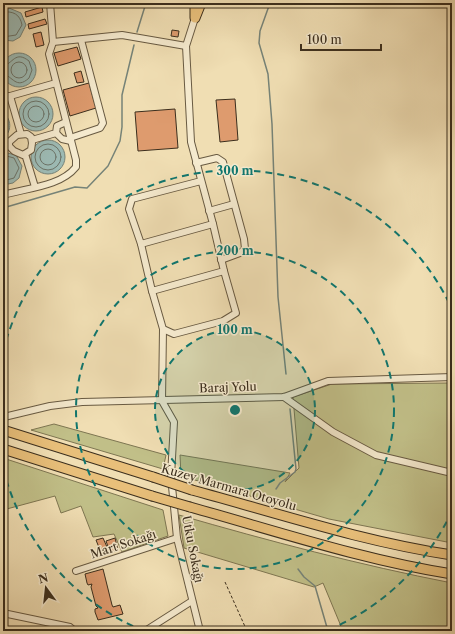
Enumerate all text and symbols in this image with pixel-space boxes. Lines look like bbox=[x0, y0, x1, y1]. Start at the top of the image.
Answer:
scale bar bbox=[301, 26, 381, 52]
text: 100 m bbox=[307, 32, 342, 47]
text: 300 m bbox=[216, 163, 254, 178]
text: 200 m bbox=[216, 243, 254, 258]
text: 100 m bbox=[217, 322, 253, 337]
street label: Baraj Yolu bbox=[199, 378, 258, 396]
centre of rings bbox=[228, 403, 242, 417]
street label: Kuzey Marmara Otoyolu bbox=[160, 460, 299, 514]
street label: Utku Sokağı bbox=[179, 514, 207, 584]
street label: Mart Sokağı bbox=[88, 526, 158, 562]
north arrow bbox=[26, 568, 66, 608]
text: N bbox=[37, 570, 50, 586]

